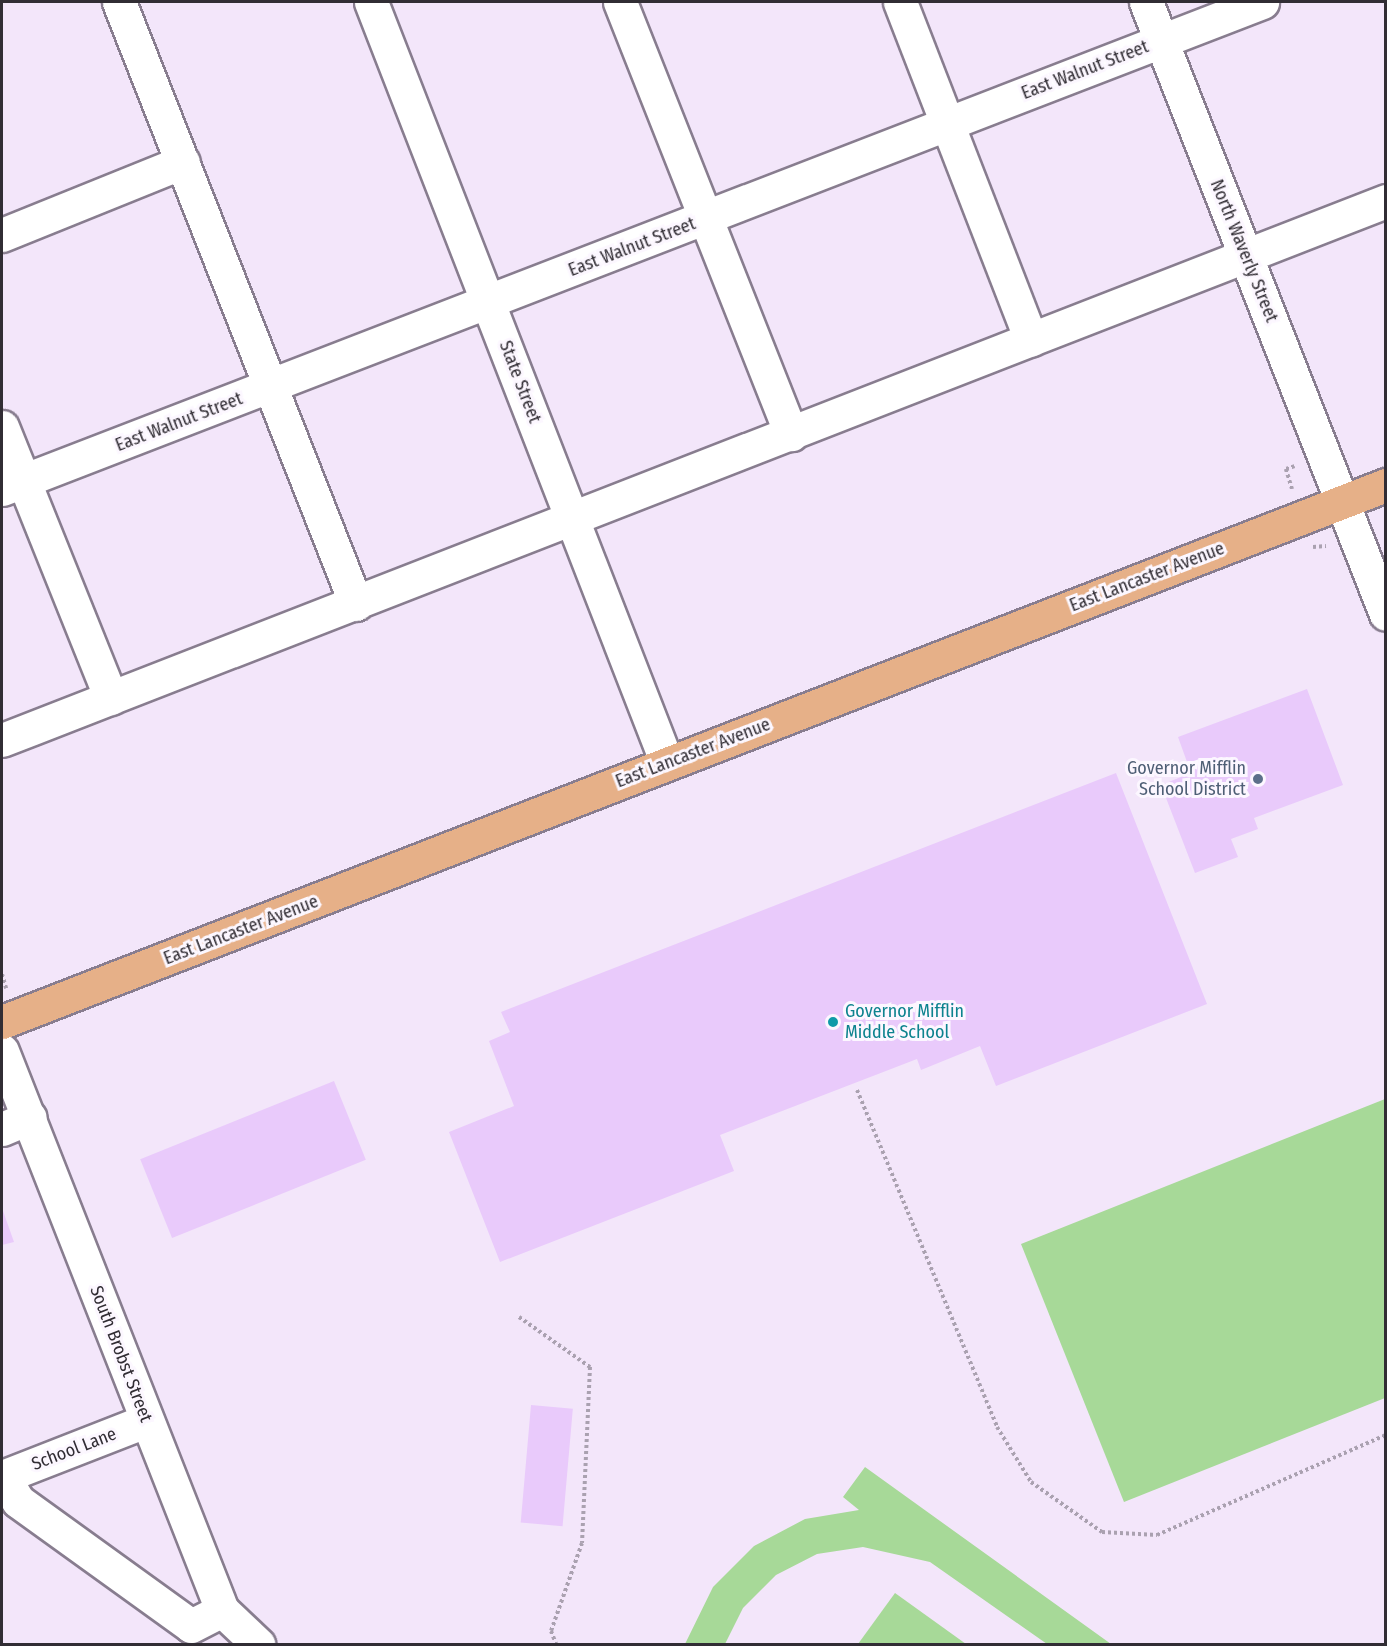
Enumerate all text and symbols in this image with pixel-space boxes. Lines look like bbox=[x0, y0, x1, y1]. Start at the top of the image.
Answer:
street label: East Walnut Street bbox=[1018, 36, 1152, 104]
street label: North Waverly Street bbox=[1206, 177, 1282, 325]
street label: East Walnut Street bbox=[565, 213, 699, 281]
street label: State Street bbox=[494, 338, 546, 426]
street label: East Walnut Street bbox=[112, 388, 246, 456]
street label: East Lancaster Avenue bbox=[1067, 538, 1227, 616]
street label: East Lancaster Avenue bbox=[613, 714, 773, 792]
place label: Governor Mifflin School District bbox=[1127, 758, 1246, 800]
marker: Governor Mifflin School District bbox=[1251, 772, 1265, 786]
street label: East Lancaster Avenue bbox=[161, 891, 321, 969]
place label: Governor Mifflin Middle School bbox=[845, 1001, 964, 1044]
marker: Governor Mifflin Middle School bbox=[826, 1015, 840, 1029]
street label: South Brobst Street bbox=[85, 1283, 157, 1425]
street label: School Lane bbox=[29, 1423, 119, 1475]

